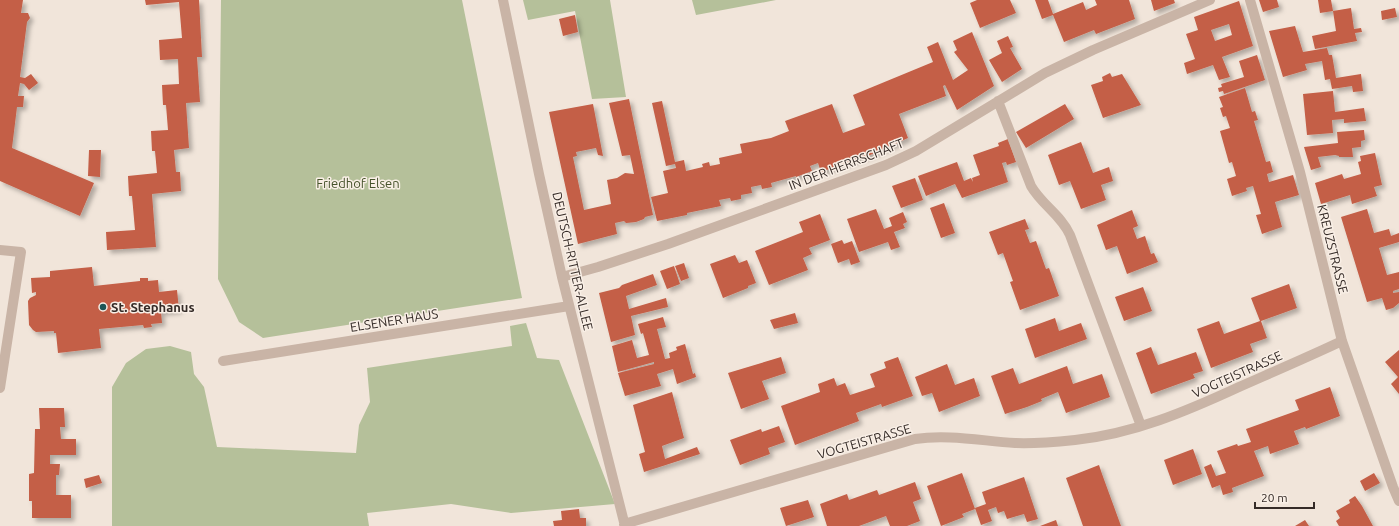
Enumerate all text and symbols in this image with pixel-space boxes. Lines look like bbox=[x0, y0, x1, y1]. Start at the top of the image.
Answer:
street label: IN DER HERRSCHAFT bbox=[786, 136, 906, 192]
park label: Friedhof Elsen bbox=[316, 176, 400, 190]
street label: DEUTSCH-RITTER-ALLEE bbox=[550, 190, 596, 332]
street label: KREUZSTRASSE bbox=[1315, 203, 1351, 295]
place label: St. Stephanus bbox=[111, 300, 195, 314]
marker: St. Stephanus bbox=[98, 302, 108, 312]
street label: ELSENER HAUS bbox=[349, 306, 439, 334]
street label: VOGTEISTRASSE bbox=[1190, 348, 1284, 400]
street label: VOGTEISTRASSE bbox=[816, 421, 912, 461]
scale bar bbox=[1255, 484, 1314, 510]
text: 20 m bbox=[1261, 491, 1288, 504]

